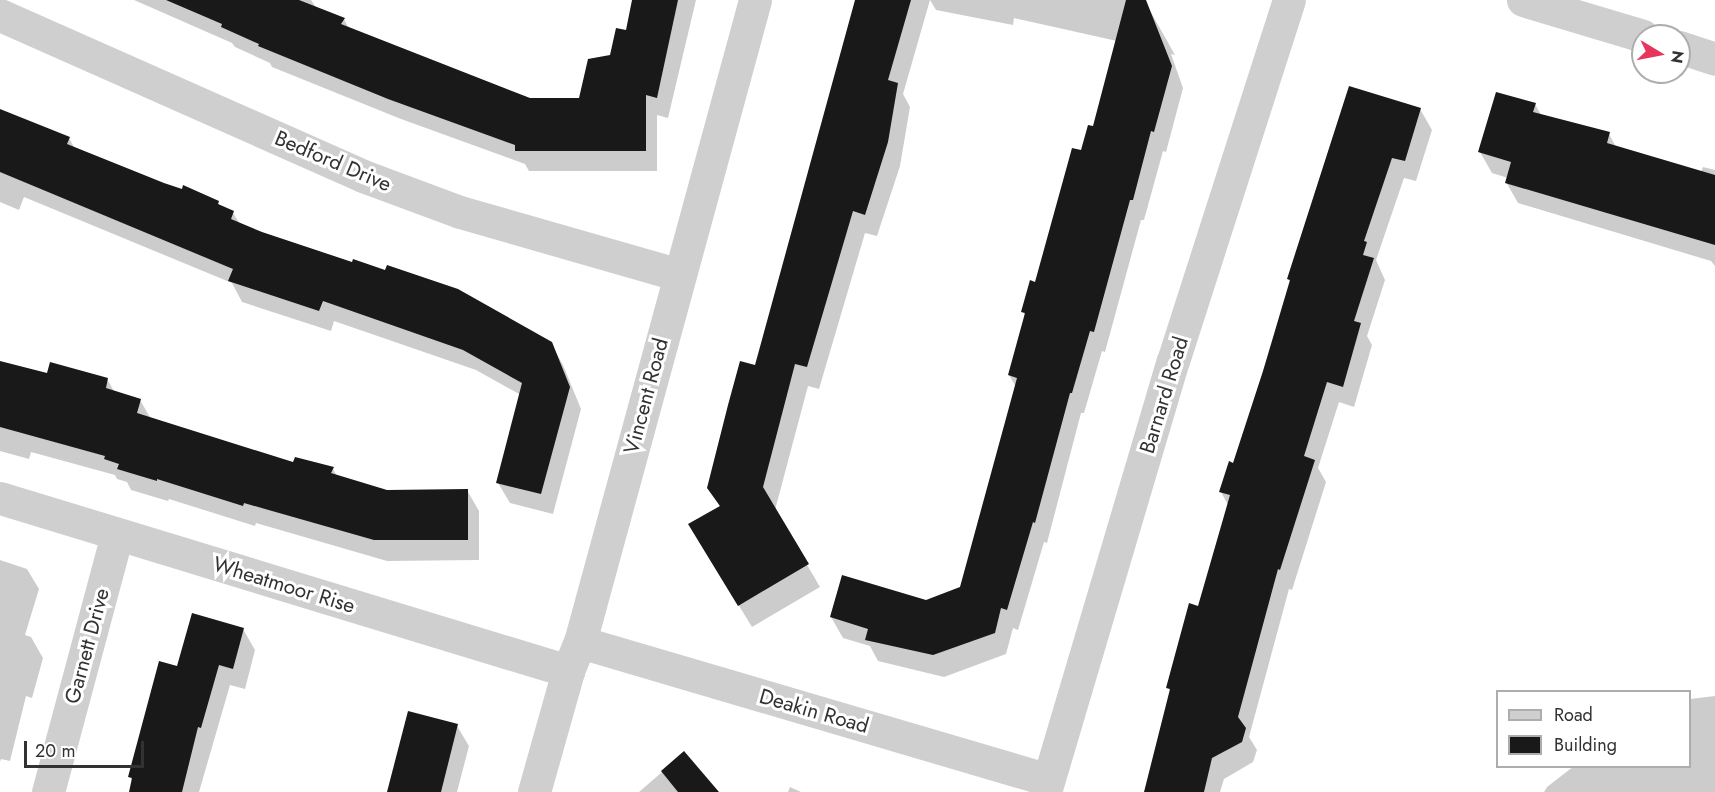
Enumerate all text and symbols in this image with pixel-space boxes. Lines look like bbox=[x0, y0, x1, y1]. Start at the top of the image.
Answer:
north arrow bbox=[1631, 24, 1691, 84]
text: N bbox=[1665, 49, 1690, 65]
street label: Bedford Drive bbox=[271, 125, 395, 197]
street label: Barnard Road bbox=[1134, 333, 1194, 457]
street label: Vincent Road bbox=[618, 335, 674, 457]
street label: Wheatmoor Rise bbox=[210, 551, 358, 619]
street label: Garnett Drive bbox=[59, 586, 115, 706]
street label: Deakin Road bbox=[756, 683, 872, 739]
legend bbox=[1496, 690, 1691, 768]
text: Road bbox=[1554, 702, 1593, 728]
scale bar bbox=[27, 729, 147, 767]
text: Building bbox=[1554, 732, 1617, 758]
text: 20 m bbox=[35, 738, 75, 764]

